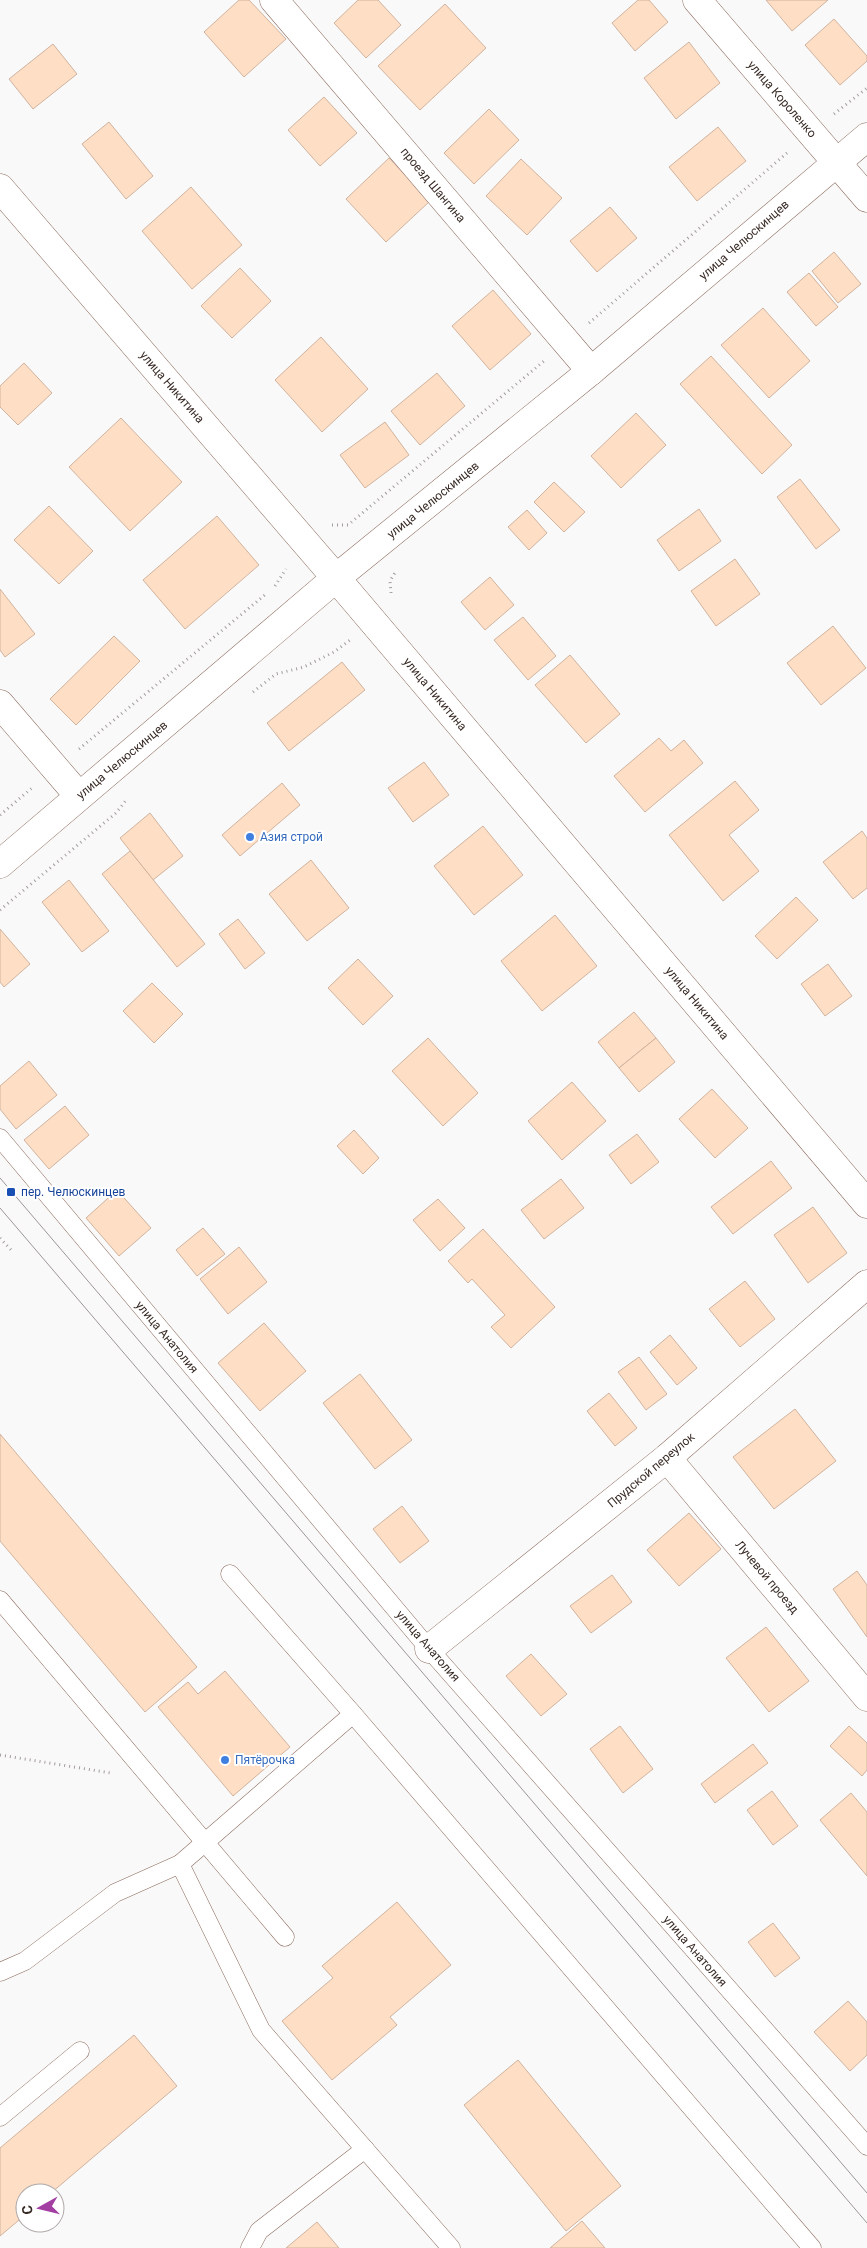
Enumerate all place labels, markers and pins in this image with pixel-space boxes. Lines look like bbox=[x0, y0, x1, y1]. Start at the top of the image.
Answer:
place label: Азия строй bbox=[260, 830, 323, 844]
marker: Азия строй bbox=[244, 831, 256, 843]
place label: пер. Челюскинцев bbox=[21, 1185, 126, 1199]
marker: пер. Челюскинцев bbox=[5, 1186, 17, 1198]
place label: Пятёрочка bbox=[235, 1753, 295, 1767]
marker: Пятёрочка bbox=[219, 1754, 231, 1766]

